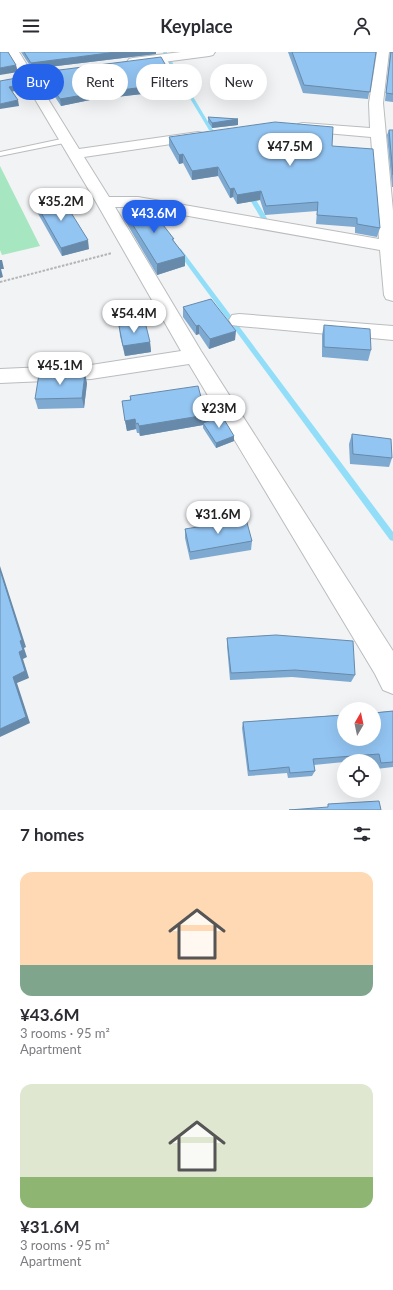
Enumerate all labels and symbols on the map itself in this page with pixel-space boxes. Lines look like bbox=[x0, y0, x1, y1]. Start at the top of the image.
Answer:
pin: ¥47.5M bbox=[257, 133, 323, 167]
pin: ¥35.2M bbox=[28, 188, 94, 222]
pin: ¥43.6M bbox=[121, 200, 187, 234]
pin: ¥54.4M bbox=[101, 300, 167, 334]
pin: ¥45.1M bbox=[27, 352, 93, 386]
pin: ¥23M bbox=[195, 395, 243, 429]
pin: ¥31.6M bbox=[185, 501, 251, 535]
north arrow bbox=[337, 702, 381, 746]

